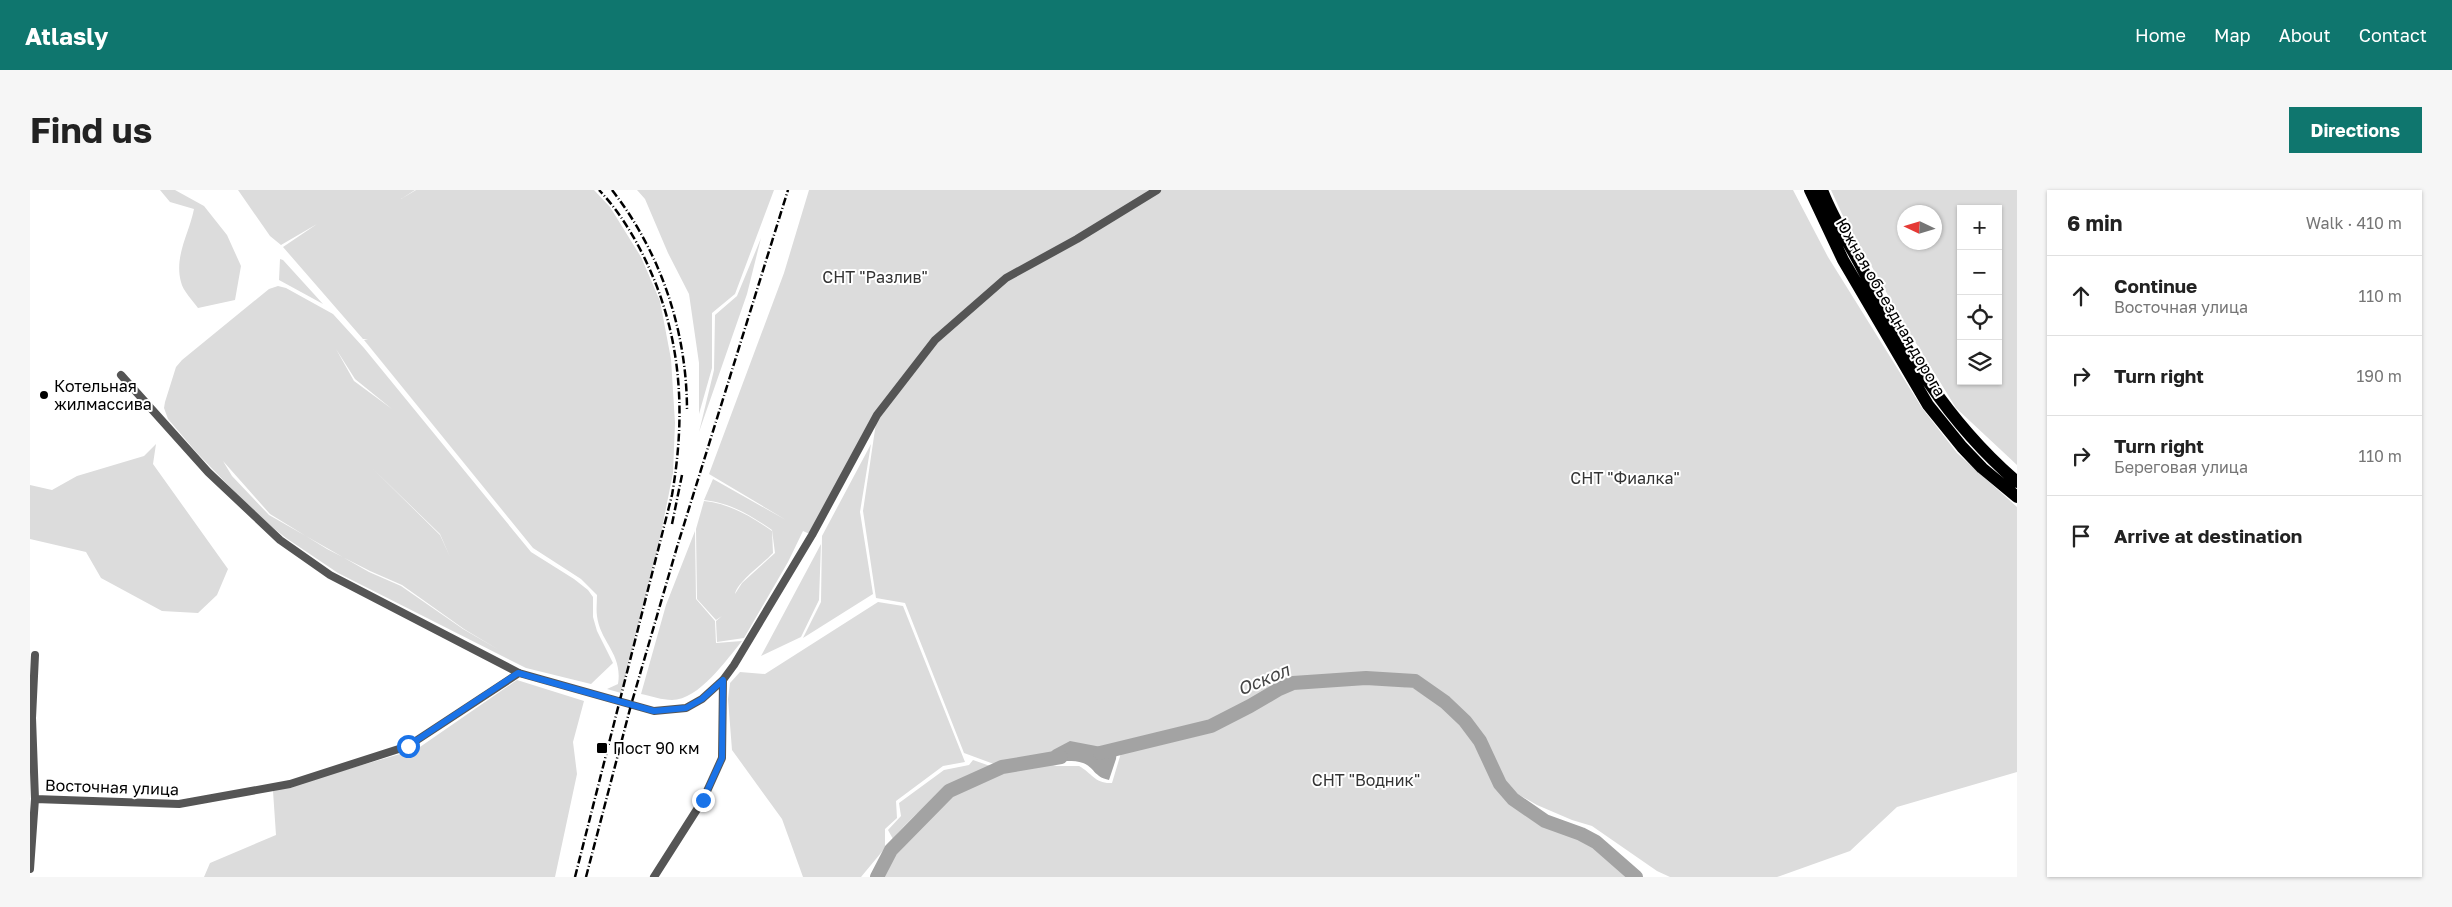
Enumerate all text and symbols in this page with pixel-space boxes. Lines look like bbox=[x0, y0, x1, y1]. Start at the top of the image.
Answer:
text: Atlasly bbox=[25, 21, 108, 50]
text: Home bbox=[2135, 24, 2186, 46]
text: Map bbox=[2214, 24, 2251, 46]
text: About bbox=[2279, 24, 2331, 46]
text: Contact bbox=[2359, 24, 2427, 46]
button: Directions bbox=[2289, 107, 2422, 153]
text: Find us bbox=[30, 109, 152, 151]
north arrow bbox=[1897, 205, 1942, 250]
map controls bbox=[1957, 205, 2002, 385]
button: + bbox=[1957, 205, 2002, 250]
text: 6 min bbox=[2067, 210, 2122, 236]
text: Walk · 410 m bbox=[2306, 213, 2402, 233]
street label: Южная объездная дорога bbox=[1832, 214, 1950, 400]
button: − bbox=[1957, 250, 2002, 295]
park label: СНТ "Разлив" bbox=[822, 267, 928, 287]
text: Continue bbox=[2114, 274, 2197, 297]
icon: ahead bbox=[2067, 282, 2095, 310]
text: 110 m bbox=[2358, 286, 2402, 306]
button: locate bbox=[1957, 295, 2002, 340]
text: Восточная улица bbox=[2114, 297, 2248, 317]
button: layers bbox=[1957, 340, 2002, 385]
icon: right bbox=[2067, 362, 2095, 390]
text: Turn right bbox=[2114, 364, 2204, 387]
text: 190 m bbox=[2356, 366, 2402, 386]
place label: Котельная жилмассива bbox=[54, 376, 152, 414]
marker: Котельная жилмассива bbox=[38, 389, 50, 401]
text: Turn right bbox=[2114, 434, 2204, 457]
icon: right bbox=[2067, 442, 2095, 470]
text: 110 m bbox=[2358, 446, 2402, 466]
text: Береговая улица bbox=[2114, 457, 2248, 477]
park label: СНТ "Фиалка" bbox=[1570, 468, 1680, 488]
icon: arrive bbox=[2067, 522, 2095, 550]
text: Arrive at destination bbox=[2114, 524, 2302, 547]
water label: Оскол bbox=[1234, 658, 1294, 700]
route start bbox=[397, 735, 420, 758]
place label: Пост 90 км bbox=[613, 738, 699, 758]
marker: Пост 90 км bbox=[595, 741, 609, 755]
park label: СНТ "Водник" bbox=[1312, 770, 1420, 790]
street label: Восточная улица bbox=[45, 775, 179, 799]
route end bbox=[692, 789, 715, 812]

